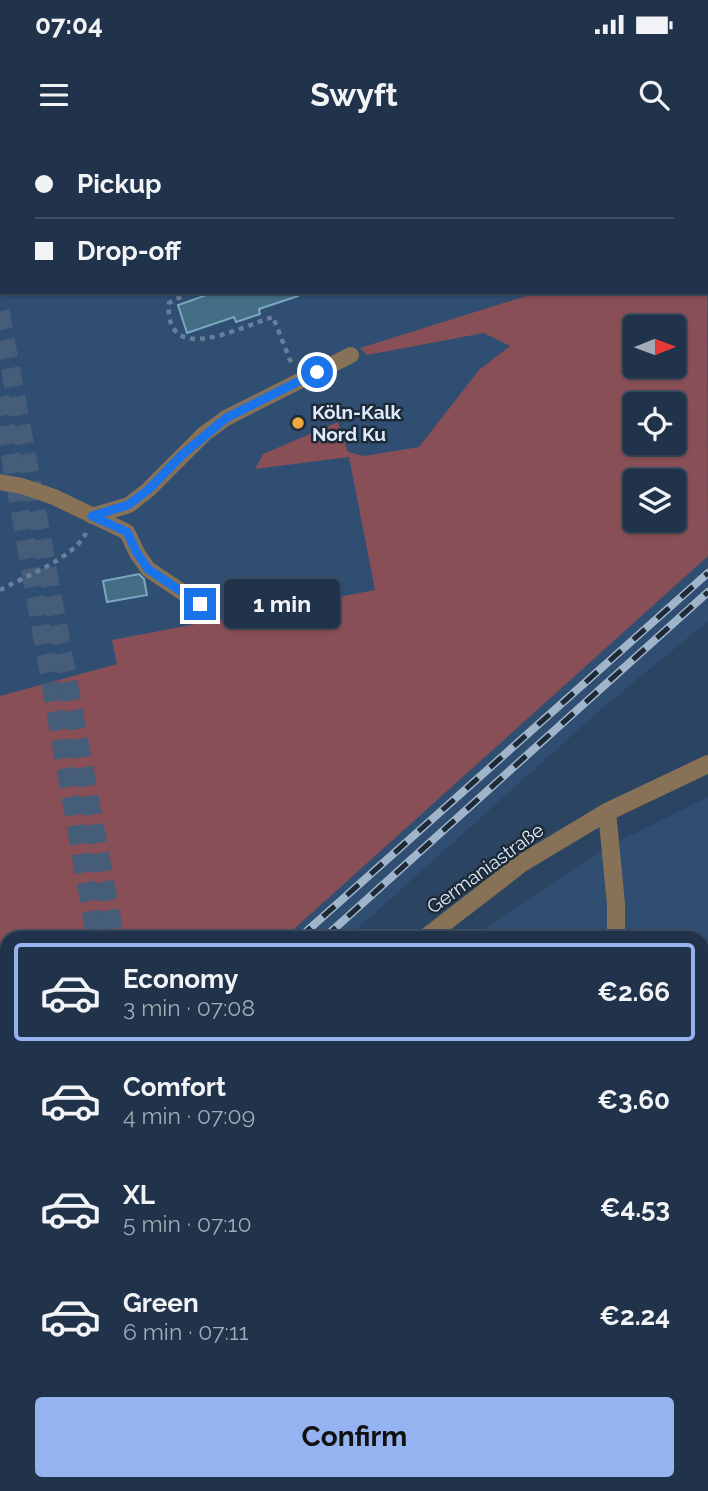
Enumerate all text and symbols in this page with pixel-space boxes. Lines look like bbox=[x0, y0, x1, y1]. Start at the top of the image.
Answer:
text: 07:04 bbox=[35, 10, 103, 40]
icon: menu bbox=[35, 76, 73, 114]
text: Swyft bbox=[310, 76, 398, 113]
icon: search bbox=[635, 76, 673, 114]
text: Pickup bbox=[77, 169, 162, 199]
text: Drop-off bbox=[77, 236, 181, 266]
north arrow bbox=[623, 315, 686, 378]
map controls bbox=[623, 315, 686, 532]
route start bbox=[301, 356, 333, 388]
button: locate bbox=[623, 392, 686, 455]
place label: Köln-Kalk Nord Ku bbox=[312, 401, 402, 445]
marker: Köln-Kalk Nord Ku bbox=[290, 415, 306, 431]
button: layers bbox=[623, 469, 686, 532]
callout: 1 min bbox=[224, 580, 340, 629]
route end bbox=[184, 588, 216, 620]
text: 1 min bbox=[253, 590, 311, 617]
street label: Germaniastraße bbox=[422, 818, 548, 918]
icon: car bbox=[39, 961, 102, 1024]
text: Economy bbox=[123, 964, 238, 994]
text: €2.66 bbox=[597, 977, 670, 1007]
text: 3 min · 07:08 bbox=[123, 994, 255, 1021]
icon: car bbox=[39, 1069, 102, 1132]
text: Comfort bbox=[123, 1072, 226, 1102]
text: €3.60 bbox=[597, 1085, 670, 1115]
text: 4 min · 07:09 bbox=[123, 1102, 255, 1129]
icon: car bbox=[39, 1177, 102, 1240]
text: XL bbox=[123, 1180, 155, 1210]
text: €4.53 bbox=[600, 1193, 670, 1223]
text: 5 min · 07:10 bbox=[123, 1210, 252, 1237]
icon: car bbox=[39, 1285, 102, 1348]
text: Green bbox=[123, 1288, 199, 1318]
text: €2.24 bbox=[599, 1301, 670, 1331]
text: 6 min · 07:11 bbox=[123, 1318, 249, 1345]
button: Confirm bbox=[35, 1397, 674, 1477]

